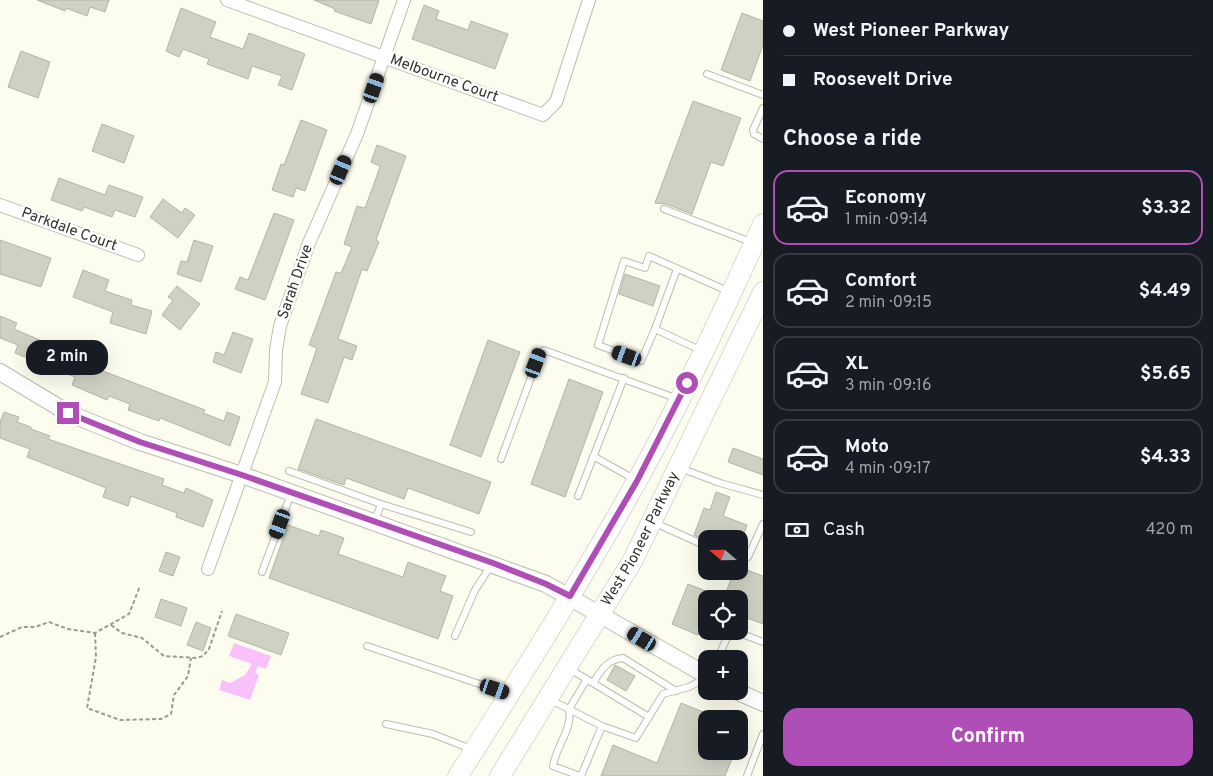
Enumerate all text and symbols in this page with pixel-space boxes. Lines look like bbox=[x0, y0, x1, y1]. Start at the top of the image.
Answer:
text: West Pioneer Parkway bbox=[813, 19, 1009, 43]
street label: Melbourne Court bbox=[387, 51, 501, 107]
text: Roosevelt Drive bbox=[813, 68, 953, 92]
car bbox=[362, 71, 385, 105]
text: Choose a ride bbox=[783, 126, 921, 153]
car bbox=[328, 153, 353, 187]
icon: car bbox=[785, 185, 830, 230]
text: Economy bbox=[845, 186, 926, 210]
text: $3.32 bbox=[1141, 196, 1191, 220]
street label: Parkdale Court bbox=[18, 204, 120, 256]
text: 1 min · 09:14 bbox=[845, 210, 928, 230]
street label: Sarah Drive bbox=[274, 242, 318, 322]
icon: car bbox=[785, 268, 830, 313]
text: Comfort bbox=[845, 269, 917, 293]
text: $4.49 bbox=[1139, 279, 1191, 303]
text: 2 min · 09:15 bbox=[845, 293, 932, 313]
callout: 2 min bbox=[27, 340, 109, 376]
car bbox=[610, 344, 643, 368]
car bbox=[523, 346, 548, 380]
text: 2 min bbox=[46, 347, 88, 367]
icon: car bbox=[785, 351, 830, 396]
text: XL bbox=[845, 352, 868, 376]
text: $5.65 bbox=[1140, 362, 1191, 386]
route start bbox=[676, 372, 698, 394]
text: 3 min · 09:16 bbox=[845, 376, 931, 396]
route end bbox=[57, 402, 79, 424]
icon: car bbox=[785, 434, 830, 479]
text: Moto bbox=[845, 435, 889, 459]
text: $4.33 bbox=[1140, 445, 1191, 469]
text: 4 min · 09:17 bbox=[845, 459, 931, 479]
street label: West Pioneer Parkway bbox=[597, 468, 684, 610]
car bbox=[267, 507, 292, 541]
icon: cash bbox=[783, 516, 811, 544]
text: Cash bbox=[823, 518, 865, 542]
text: 420 m bbox=[1146, 520, 1193, 540]
north arrow bbox=[698, 530, 748, 580]
map controls bbox=[698, 530, 748, 760]
button: locate bbox=[698, 590, 748, 640]
car bbox=[625, 625, 658, 653]
button: + bbox=[698, 650, 748, 700]
car bbox=[478, 677, 511, 701]
button: Confirm bbox=[783, 708, 1193, 766]
button: − bbox=[698, 710, 748, 760]

